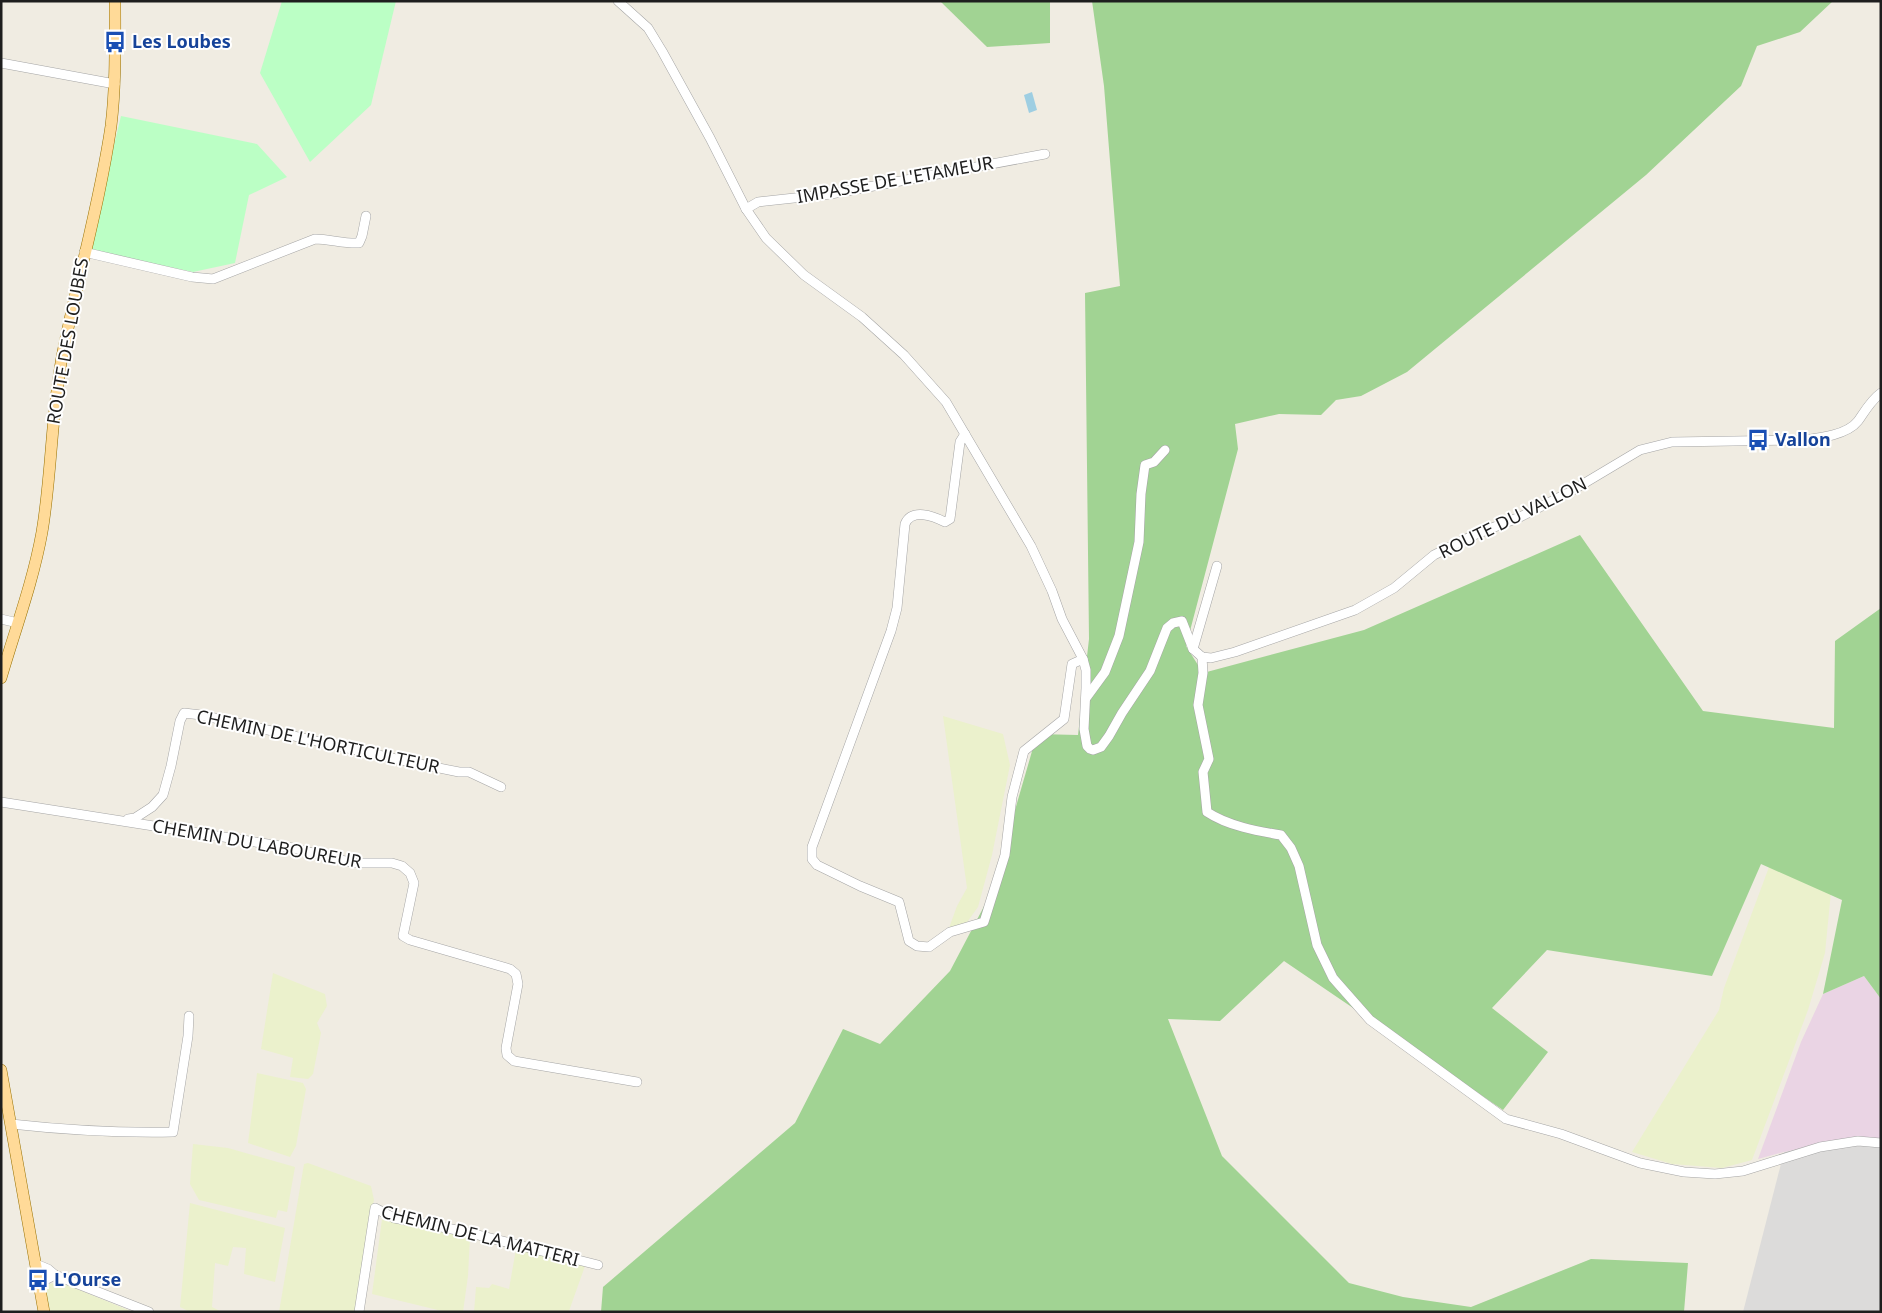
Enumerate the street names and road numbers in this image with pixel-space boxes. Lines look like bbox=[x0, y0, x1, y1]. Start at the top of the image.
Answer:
street label: IMPASSE DE L'ETAMEUR bbox=[795, 150, 995, 208]
street label: ROUTE DES LOUBES bbox=[41, 256, 93, 426]
street label: ROUTE DU VALLON bbox=[1435, 471, 1591, 563]
street label: CHEMIN DE L'HORTICULTEUR bbox=[194, 703, 442, 779]
street label: CHEMIN DU LABOUREUR bbox=[151, 813, 364, 873]
street label: CHEMIN DE LA MATTERI bbox=[379, 1199, 582, 1271]

